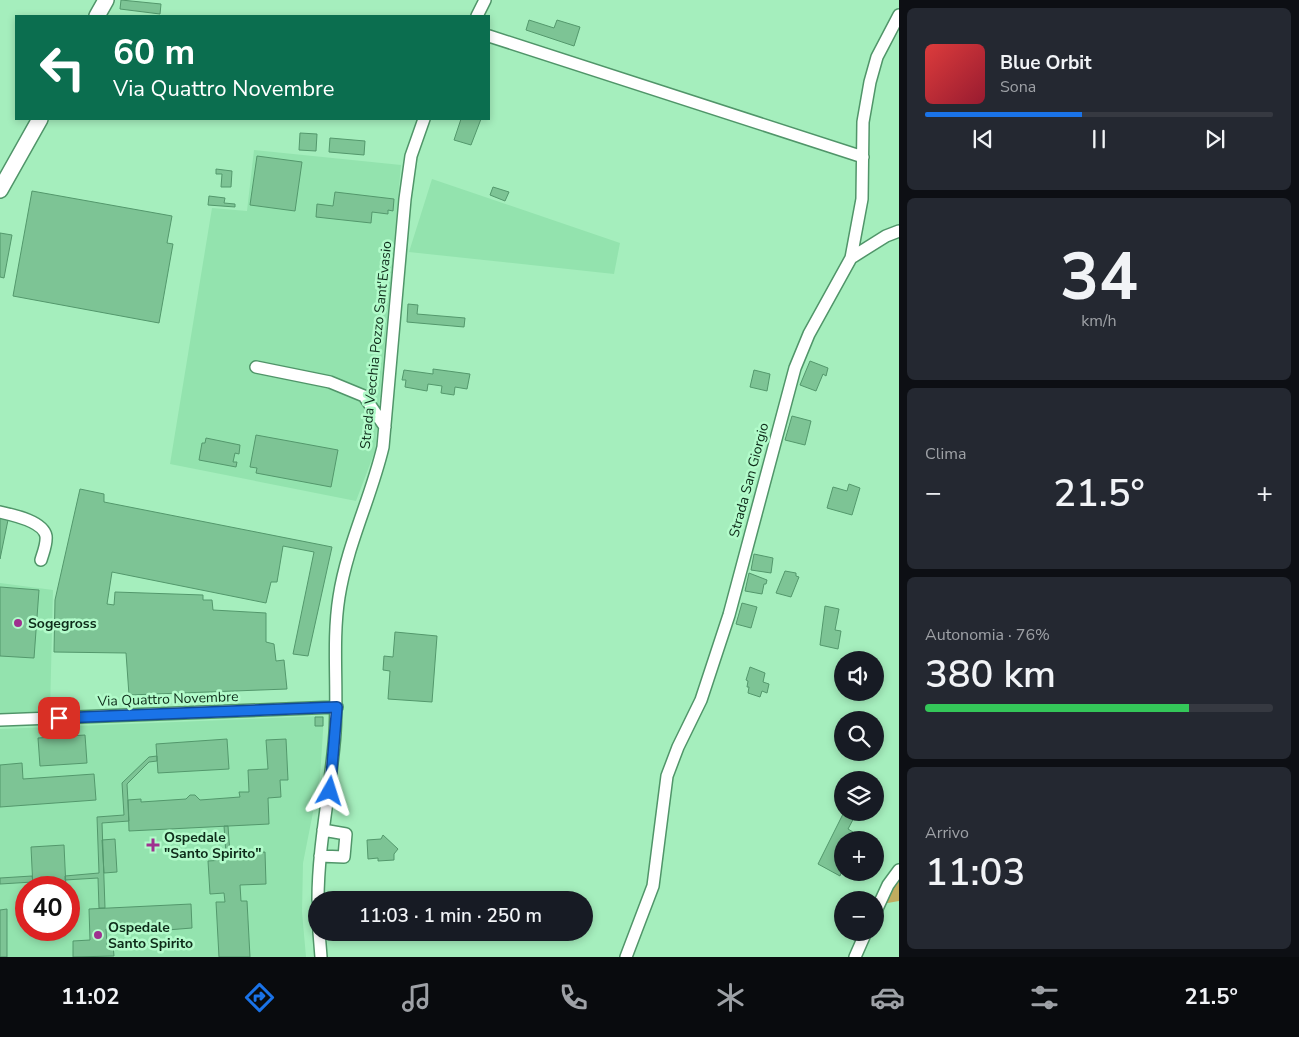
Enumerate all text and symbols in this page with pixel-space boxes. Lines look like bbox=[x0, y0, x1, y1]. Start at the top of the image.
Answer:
text: 60 m bbox=[113, 29, 195, 76]
icon: left bbox=[30, 35, 95, 100]
text: Blue Orbit bbox=[1000, 50, 1091, 76]
text: Via Quattro Novembre bbox=[113, 74, 335, 104]
text: Sona bbox=[1000, 76, 1036, 98]
icon: previous bbox=[969, 125, 997, 153]
icon: pause bbox=[1085, 125, 1113, 153]
icon: next bbox=[1201, 125, 1229, 153]
text: 34 bbox=[1060, 233, 1138, 322]
street label: Strada Vecchia Pozzo Sant'Evasio bbox=[356, 240, 396, 450]
text: km/h bbox=[1081, 310, 1117, 332]
street label: Strada San Giorgio bbox=[725, 420, 773, 539]
text: Clima bbox=[925, 443, 966, 465]
text: 21.5° bbox=[1053, 468, 1145, 519]
text: − bbox=[925, 474, 942, 512]
text: + bbox=[1256, 474, 1273, 512]
place label: Sogegross bbox=[28, 614, 97, 633]
marker: Sogegross bbox=[12, 617, 24, 629]
text: Autonomia · 76% bbox=[925, 624, 1050, 646]
text: 380 km bbox=[925, 649, 1056, 700]
map controls bbox=[834, 651, 884, 941]
button: sound bbox=[834, 651, 884, 701]
street label: Via Quattro Novembre bbox=[96, 687, 239, 711]
pin bbox=[38, 697, 80, 739]
icon: arrive bbox=[45, 704, 73, 732]
button: search bbox=[834, 711, 884, 761]
position arrow bbox=[303, 764, 355, 816]
button: layers bbox=[834, 771, 884, 821]
text: Arrivo bbox=[925, 822, 969, 844]
place label: Ospedale "Santo Spirito" bbox=[164, 828, 262, 863]
button: + bbox=[834, 831, 884, 881]
marker: Ospedale "Santo Spirito" bbox=[146, 838, 160, 852]
text: 11:03 bbox=[925, 847, 1025, 898]
speed limit sign: 40 bbox=[15, 876, 80, 941]
button: − bbox=[834, 891, 884, 941]
text: 11:03 · 1 min · 250 m bbox=[359, 903, 542, 929]
place label: Ospedale Santo Spirito bbox=[108, 918, 193, 953]
marker: Ospedale Santo Spirito bbox=[92, 929, 104, 941]
icon: directions bbox=[242, 980, 277, 1015]
icon: music bbox=[399, 980, 434, 1015]
icon: phone bbox=[556, 980, 591, 1015]
icon: climate bbox=[713, 980, 748, 1015]
icon: car bbox=[870, 980, 905, 1015]
icon: filters bbox=[1027, 980, 1062, 1015]
text: 11:02 bbox=[61, 982, 119, 1012]
text: 21.5° bbox=[1184, 982, 1238, 1012]

